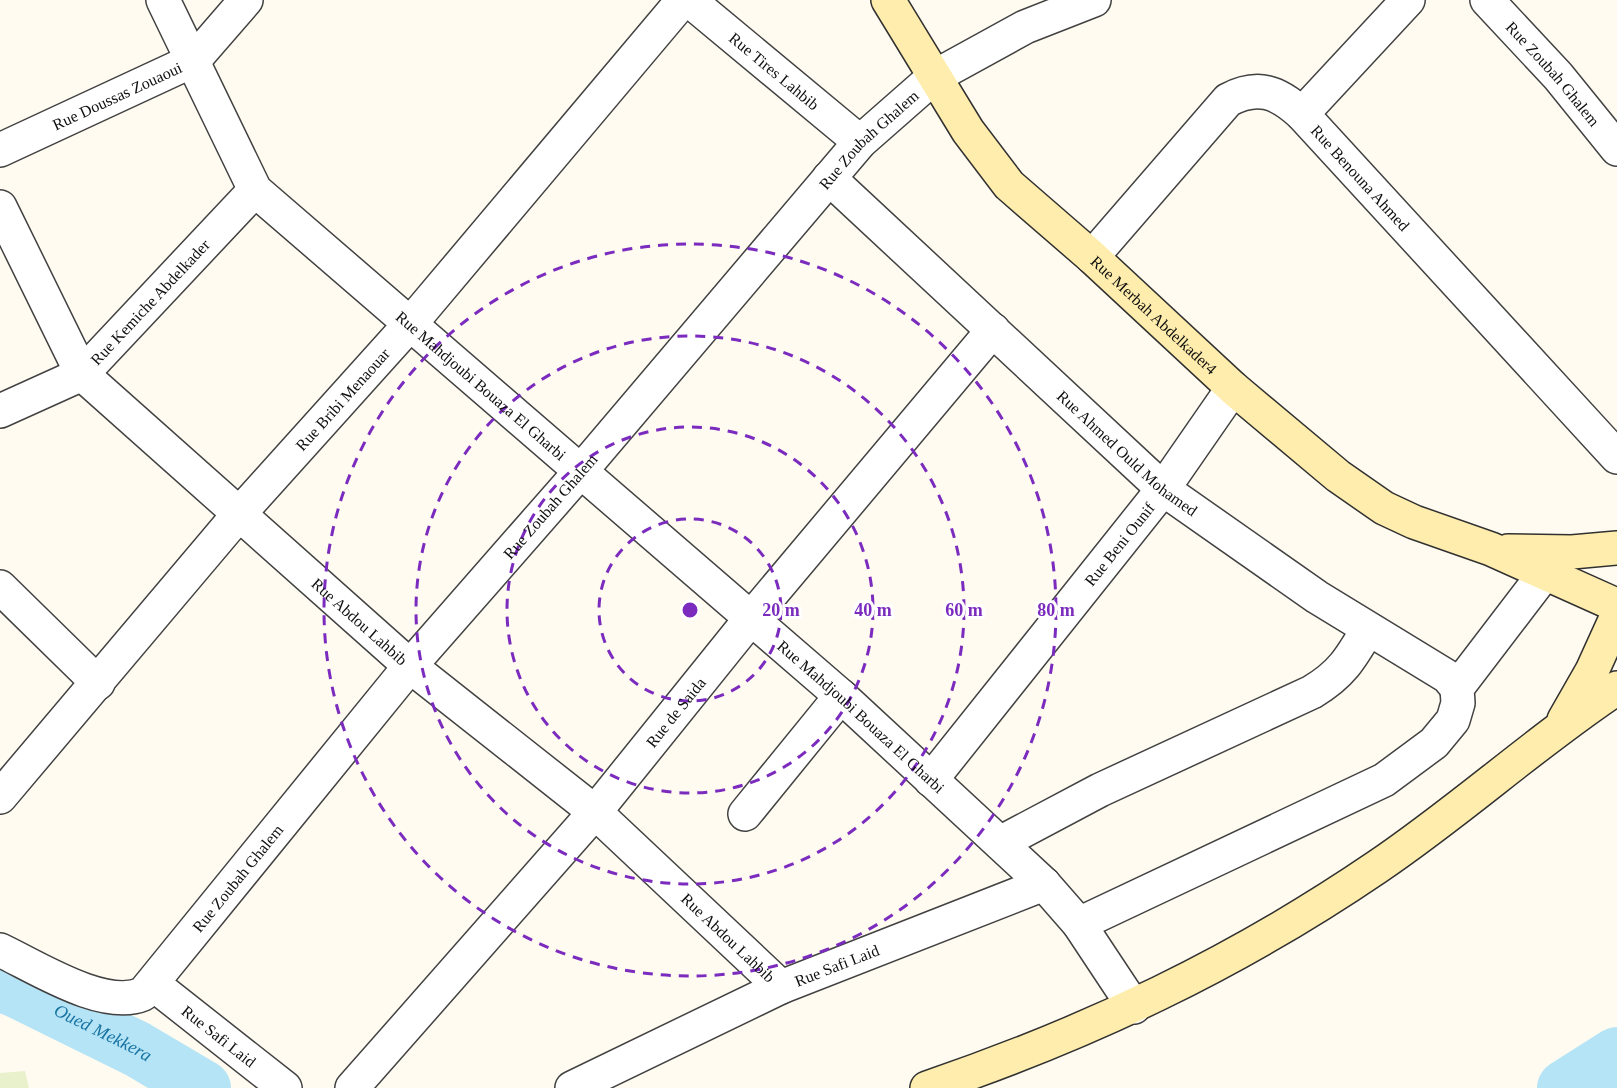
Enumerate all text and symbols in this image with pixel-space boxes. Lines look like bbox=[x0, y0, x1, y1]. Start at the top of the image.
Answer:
street label: Rue Zoubah Ghalem bbox=[1503, 18, 1604, 130]
street label: Rue Tires Lahbib bbox=[726, 29, 823, 113]
street label: Rue Doussas Zouaoui bbox=[50, 58, 185, 133]
street label: Rue Zoubah Ghalem bbox=[815, 86, 922, 192]
street label: Rue Benouna Ahmed bbox=[1308, 121, 1413, 234]
street label: Rue Kemiche Abdelkader bbox=[87, 235, 213, 368]
street label: Rue Merbah Abdelkader4 bbox=[1088, 252, 1221, 377]
street label: Rue Mahdjoubi Bouaza El Gharbi bbox=[393, 307, 570, 464]
street label: Rue Bribi Menaouar bbox=[292, 344, 393, 454]
street label: Rue Ahmed Ould Mohamed bbox=[1054, 387, 1201, 519]
street label: Rue Zoubah Ghalem bbox=[500, 450, 601, 562]
street label: Rue Beni Ounif bbox=[1081, 498, 1158, 589]
street label: Rue Abdou Lahbib bbox=[309, 574, 411, 668]
centre of rings bbox=[680, 600, 700, 620]
text: 20 m bbox=[762, 600, 800, 620]
text: 40 m bbox=[854, 600, 892, 620]
text: 60 m bbox=[945, 600, 983, 620]
text: 80 m bbox=[1037, 600, 1075, 620]
street label: Rue Mahdjoubi Bouaza El Gharbi bbox=[774, 637, 948, 796]
street label: Rue de Saida bbox=[642, 674, 709, 750]
street label: Rue Zoubah Ghalem bbox=[189, 821, 286, 935]
street label: Rue Abdou Lahbib bbox=[678, 890, 779, 985]
street label: Rue Safi Laid bbox=[792, 941, 881, 989]
water label: Oued Mekkera bbox=[51, 1000, 155, 1065]
street label: Rue Safi Laid bbox=[179, 1002, 259, 1070]

